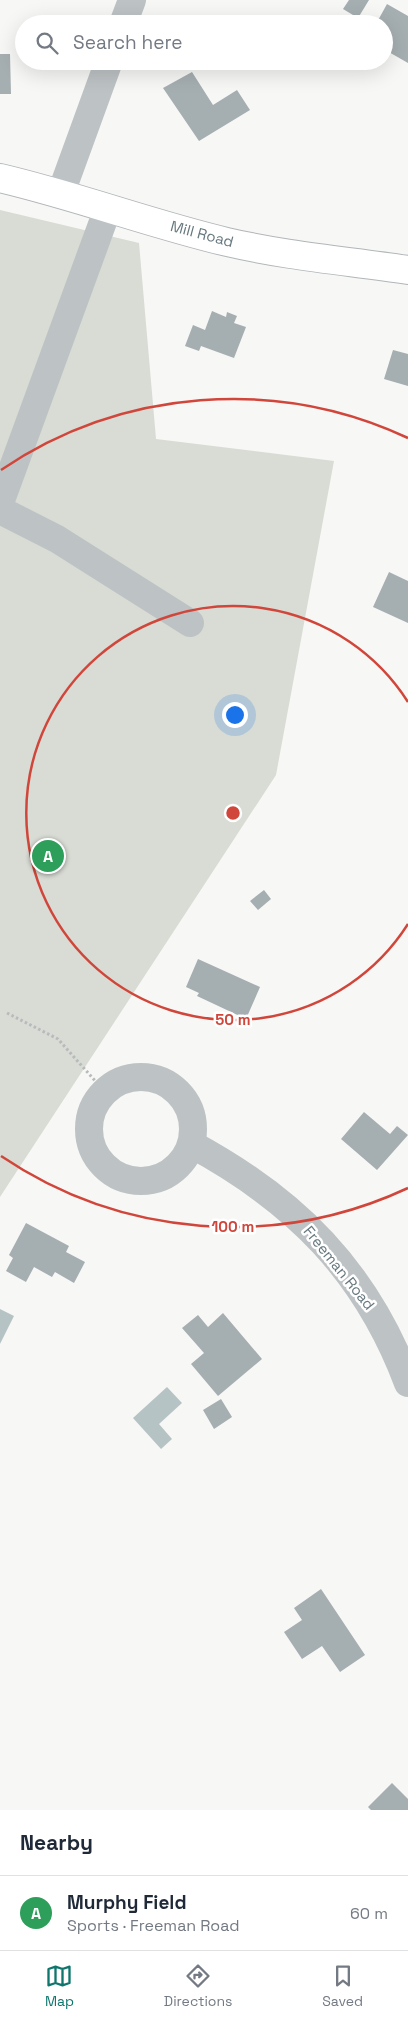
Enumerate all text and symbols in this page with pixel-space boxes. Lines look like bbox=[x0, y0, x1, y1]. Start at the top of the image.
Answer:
search box bbox=[15, 15, 393, 70]
icon: search bbox=[33, 29, 61, 57]
text: Search here bbox=[73, 30, 183, 55]
street label: Mill Road bbox=[168, 216, 236, 251]
your location bbox=[222, 702, 248, 728]
centre of rings bbox=[224, 804, 242, 822]
pin: A bbox=[32, 837, 64, 875]
text: 50 m bbox=[215, 1010, 251, 1029]
text: 100 m bbox=[212, 1217, 254, 1236]
street label: Freeman Road bbox=[300, 1222, 379, 1314]
text: Nearby bbox=[20, 1829, 93, 1856]
text: Murphy Field bbox=[67, 1890, 187, 1915]
text: A bbox=[31, 1903, 41, 1924]
text: 60 m bbox=[350, 1903, 388, 1924]
text: Sports · Freeman Road bbox=[67, 1915, 240, 1936]
tab: Map bbox=[45, 1962, 74, 2010]
tab: Directions bbox=[164, 1962, 232, 2010]
tab: Saved bbox=[322, 1962, 363, 2010]

